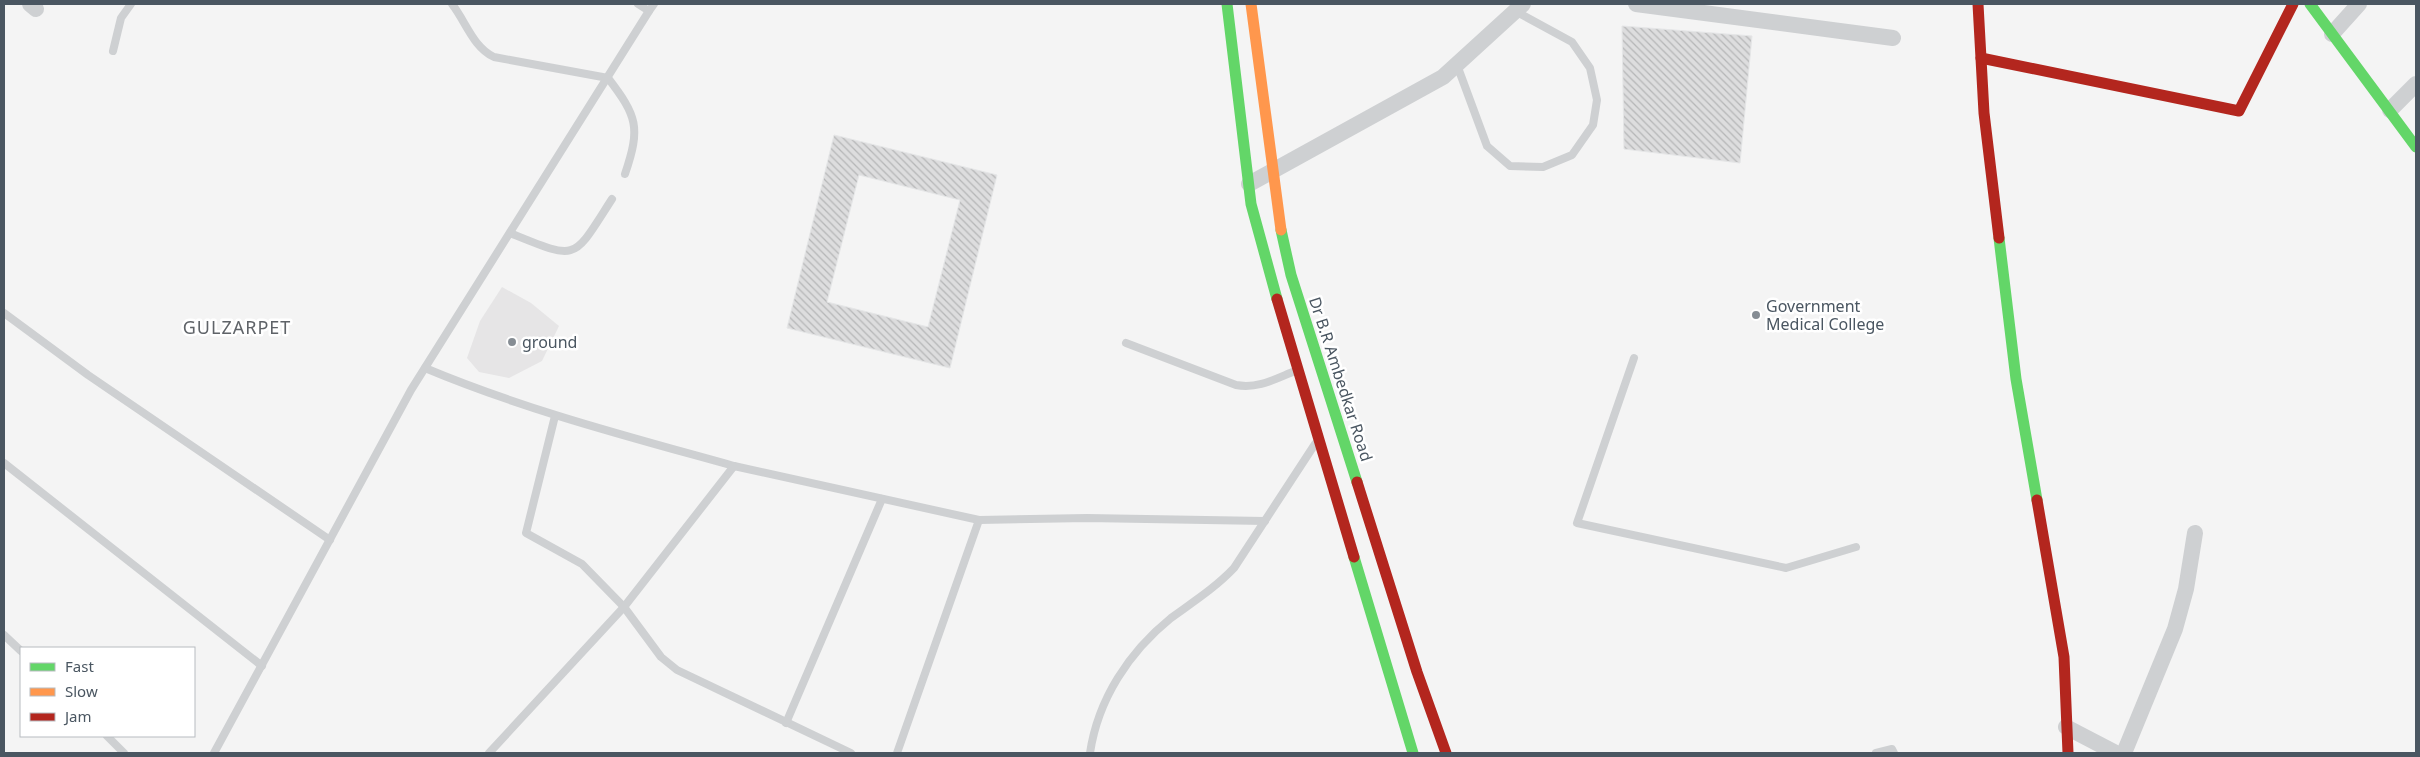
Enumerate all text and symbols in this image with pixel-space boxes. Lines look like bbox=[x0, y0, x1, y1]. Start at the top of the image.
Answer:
street label: Dr B.R Ambedkar Road bbox=[1304, 294, 1378, 464]
place label: Government Medical College bbox=[1766, 295, 1884, 335]
marker: Government Medical College bbox=[1750, 309, 1762, 321]
district label: GULZARPET bbox=[183, 315, 291, 339]
place label: ground bbox=[522, 331, 577, 353]
marker: ground bbox=[506, 336, 518, 348]
legend bbox=[20, 647, 195, 737]
text: Fast bbox=[65, 656, 94, 676]
text: Slow bbox=[65, 681, 98, 701]
text: Jam bbox=[63, 706, 92, 726]

